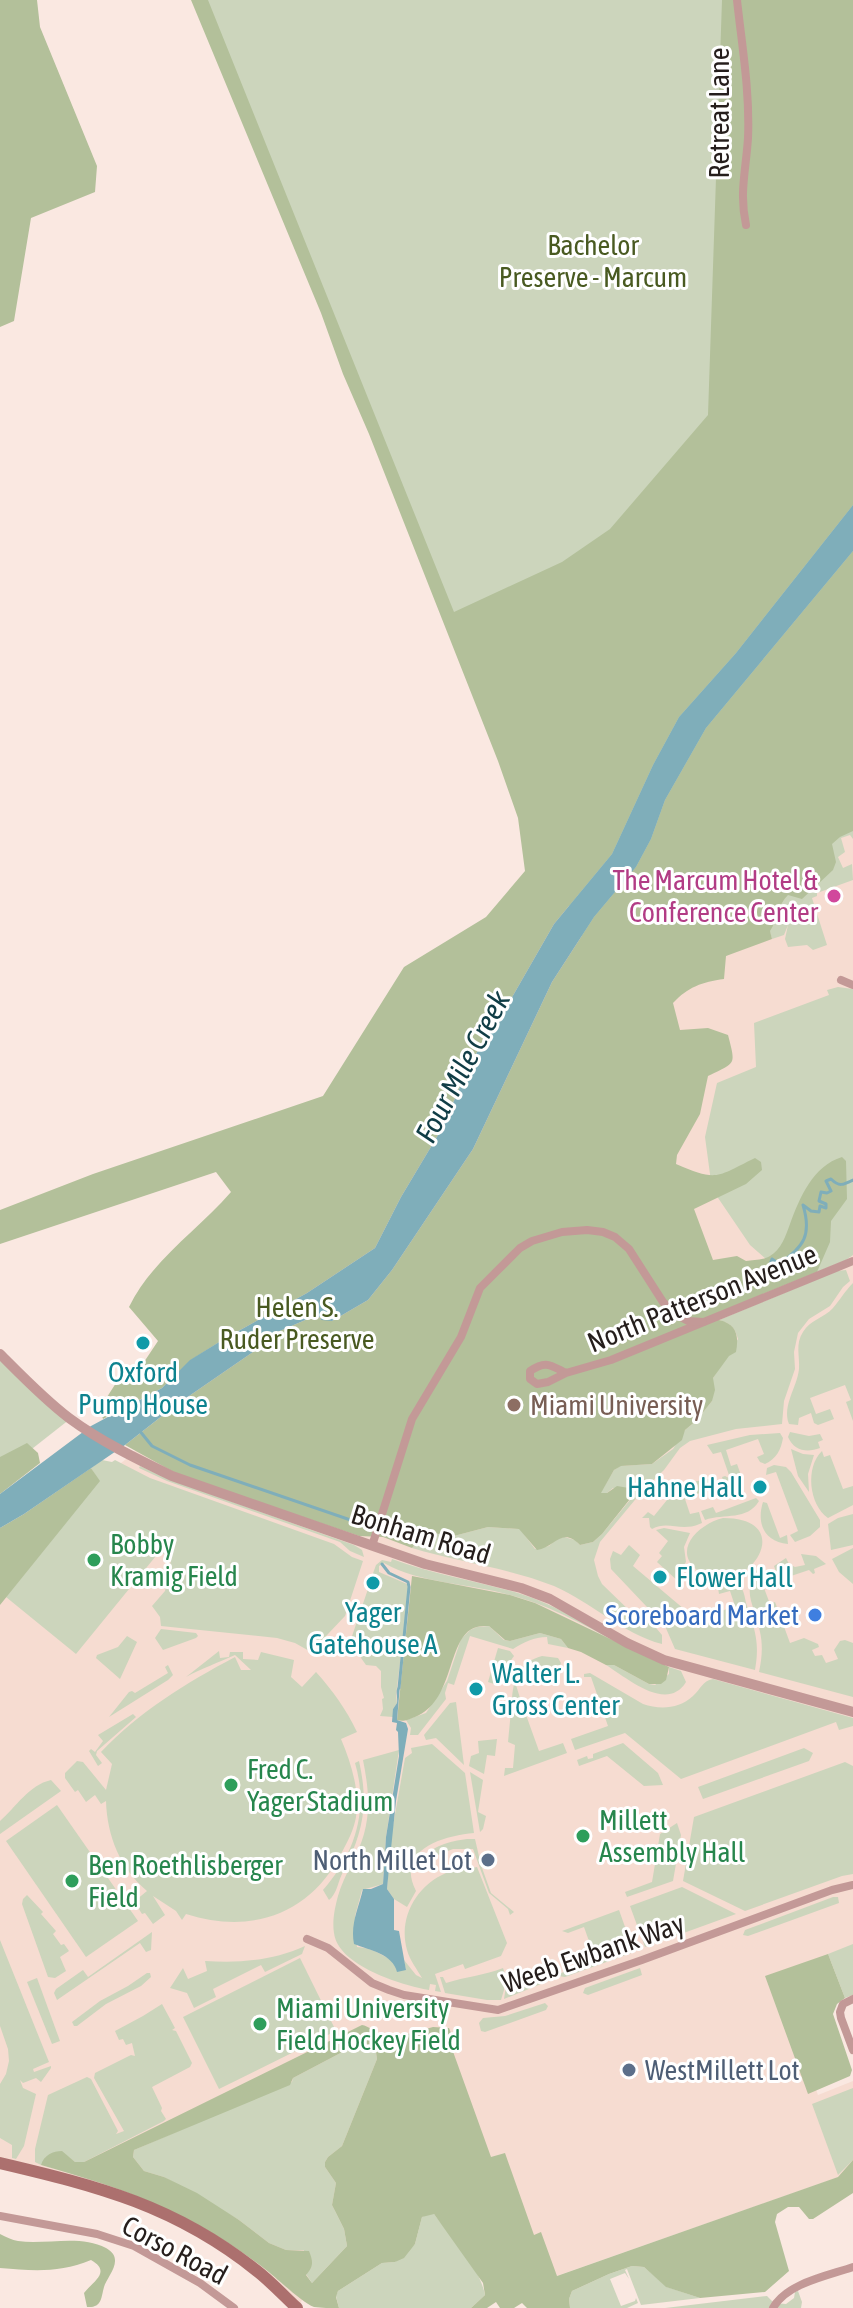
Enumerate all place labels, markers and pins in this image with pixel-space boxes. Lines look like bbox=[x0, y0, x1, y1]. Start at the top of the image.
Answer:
place label: The Marcum Hotel & Conference Center bbox=[612, 864, 819, 928]
marker: The Marcum Hotel & Conference Center bbox=[825, 887, 843, 905]
marker: Oxford Pump House bbox=[134, 1334, 152, 1352]
place label: Oxford Pump House bbox=[78, 1356, 208, 1420]
place label: Miami University bbox=[530, 1389, 703, 1421]
marker: Miami University bbox=[505, 1396, 523, 1414]
place label: Hahne Hall bbox=[627, 1471, 745, 1503]
marker: Hahne Hall bbox=[751, 1478, 769, 1496]
place label: Bobby Kramig Field bbox=[110, 1528, 238, 1592]
marker: Bobby Kramig Field bbox=[85, 1551, 103, 1569]
place label: Flower Hall bbox=[676, 1561, 793, 1593]
marker: Flower Hall bbox=[651, 1568, 669, 1586]
marker: Yager Gatehouse A bbox=[364, 1574, 382, 1592]
place label: Yager Gatehouse A bbox=[309, 1596, 438, 1660]
place label: Scoreboard Market bbox=[605, 1599, 799, 1631]
marker: Scoreboard Market bbox=[806, 1606, 824, 1624]
place label: Walter L. Gross Center bbox=[492, 1657, 620, 1721]
marker: Walter L. Gross Center bbox=[467, 1680, 485, 1698]
place label: Fred C. Yager Stadium bbox=[247, 1753, 393, 1817]
marker: Fred C. Yager Stadium bbox=[222, 1776, 240, 1794]
place label: Millett Assembly Hall bbox=[599, 1804, 746, 1868]
marker: Millett Assembly Hall bbox=[574, 1827, 592, 1845]
place label: North Millet Lot bbox=[312, 1844, 472, 1876]
place label: Ben Roethlisberger Field bbox=[88, 1849, 283, 1913]
marker: North Millet Lot bbox=[479, 1851, 497, 1869]
marker: Ben Roethlisberger Field bbox=[63, 1872, 81, 1890]
place label: Miami University Field Hockey Field bbox=[276, 1992, 461, 2056]
marker: Miami University Field Hockey Field bbox=[251, 2015, 269, 2033]
place label: WestMillett Lot bbox=[645, 2054, 800, 2086]
marker: WestMillett Lot bbox=[620, 2061, 638, 2079]

